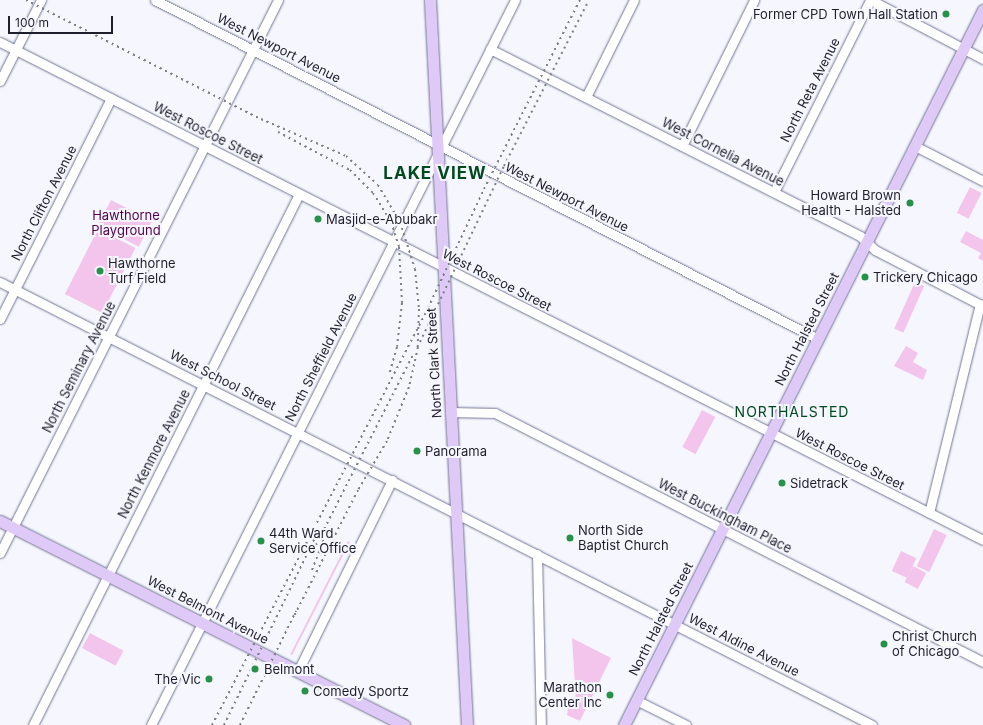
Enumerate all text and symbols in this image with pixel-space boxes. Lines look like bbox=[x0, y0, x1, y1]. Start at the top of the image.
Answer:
place label: Former CPD Town Hall Station bbox=[753, 6, 938, 22]
scale bar bbox=[10, 8, 115, 34]
marker: Former CPD Town Hall Station bbox=[941, 9, 951, 19]
street label: West Newport Avenue bbox=[215, 10, 343, 86]
text: 100 m bbox=[15, 15, 49, 30]
street label: North Reta Avenue bbox=[777, 35, 843, 145]
street label: West Roscoe Street bbox=[151, 99, 265, 167]
street label: West Cornelia Avenue bbox=[659, 114, 787, 190]
street label: North Clifton Avenue bbox=[8, 143, 80, 263]
street label: West Newport Avenue bbox=[503, 159, 631, 235]
district label: LAKE VIEW bbox=[383, 164, 487, 184]
place label: Howard Brown Health - Halsted bbox=[801, 188, 901, 219]
marker: Howard Brown Health - Halsted bbox=[904, 197, 916, 209]
park label: Hawthorne Playground bbox=[91, 208, 161, 239]
place label: Masjid-e-Abubakr bbox=[326, 211, 437, 227]
marker: Masjid-e-Abubakr bbox=[313, 214, 323, 224]
street label: West Roscoe Street bbox=[440, 246, 554, 314]
place label: Hawthorne Turf Field bbox=[108, 256, 176, 287]
marker: Hawthorne Turf Field bbox=[95, 266, 105, 276]
place label: Trickery Chicago bbox=[873, 269, 978, 285]
street label: North Halsted Street bbox=[772, 270, 842, 388]
marker: Trickery Chicago bbox=[860, 272, 870, 282]
street label: North Sheffield Avenue bbox=[282, 290, 360, 424]
street label: North Seminary Avenue bbox=[39, 299, 119, 435]
street label: North Clark Street bbox=[423, 307, 445, 419]
street label: West School Street bbox=[167, 346, 279, 414]
street label: North Kenmore Avenue bbox=[115, 387, 193, 521]
district label: NORTHALSTED bbox=[735, 404, 849, 420]
street label: West Roscoe Street bbox=[793, 425, 907, 493]
place label: Panorama bbox=[425, 443, 487, 459]
marker: Panorama bbox=[412, 446, 422, 456]
street label: West Buckingham Place bbox=[656, 475, 794, 557]
place label: Sidetrack bbox=[790, 475, 848, 491]
marker: Sidetrack bbox=[777, 478, 787, 488]
place label: North Side Baptist Church bbox=[578, 523, 669, 554]
place label: 44th Ward Service Office bbox=[269, 526, 356, 557]
marker: North Side Baptist Church bbox=[565, 533, 575, 543]
marker: 44th Ward Service Office bbox=[256, 536, 266, 546]
street label: North Halsted Street bbox=[626, 560, 696, 678]
street label: West Belmont Avenue bbox=[145, 573, 271, 647]
street label: West Aldine Avenue bbox=[686, 610, 802, 680]
place label: Christ Church of Chicago bbox=[892, 629, 977, 660]
marker: Christ Church of Chicago bbox=[879, 639, 889, 649]
place label: Belmont bbox=[264, 661, 314, 677]
marker: Belmont bbox=[249, 663, 261, 675]
place label: The Vic bbox=[154, 671, 201, 687]
marker: The Vic bbox=[204, 674, 214, 684]
place label: Marathon Center Inc bbox=[538, 680, 602, 711]
place label: Comedy Sportz bbox=[313, 683, 409, 699]
marker: Comedy Sportz bbox=[300, 686, 310, 696]
marker: Marathon Center Inc bbox=[605, 690, 615, 700]

